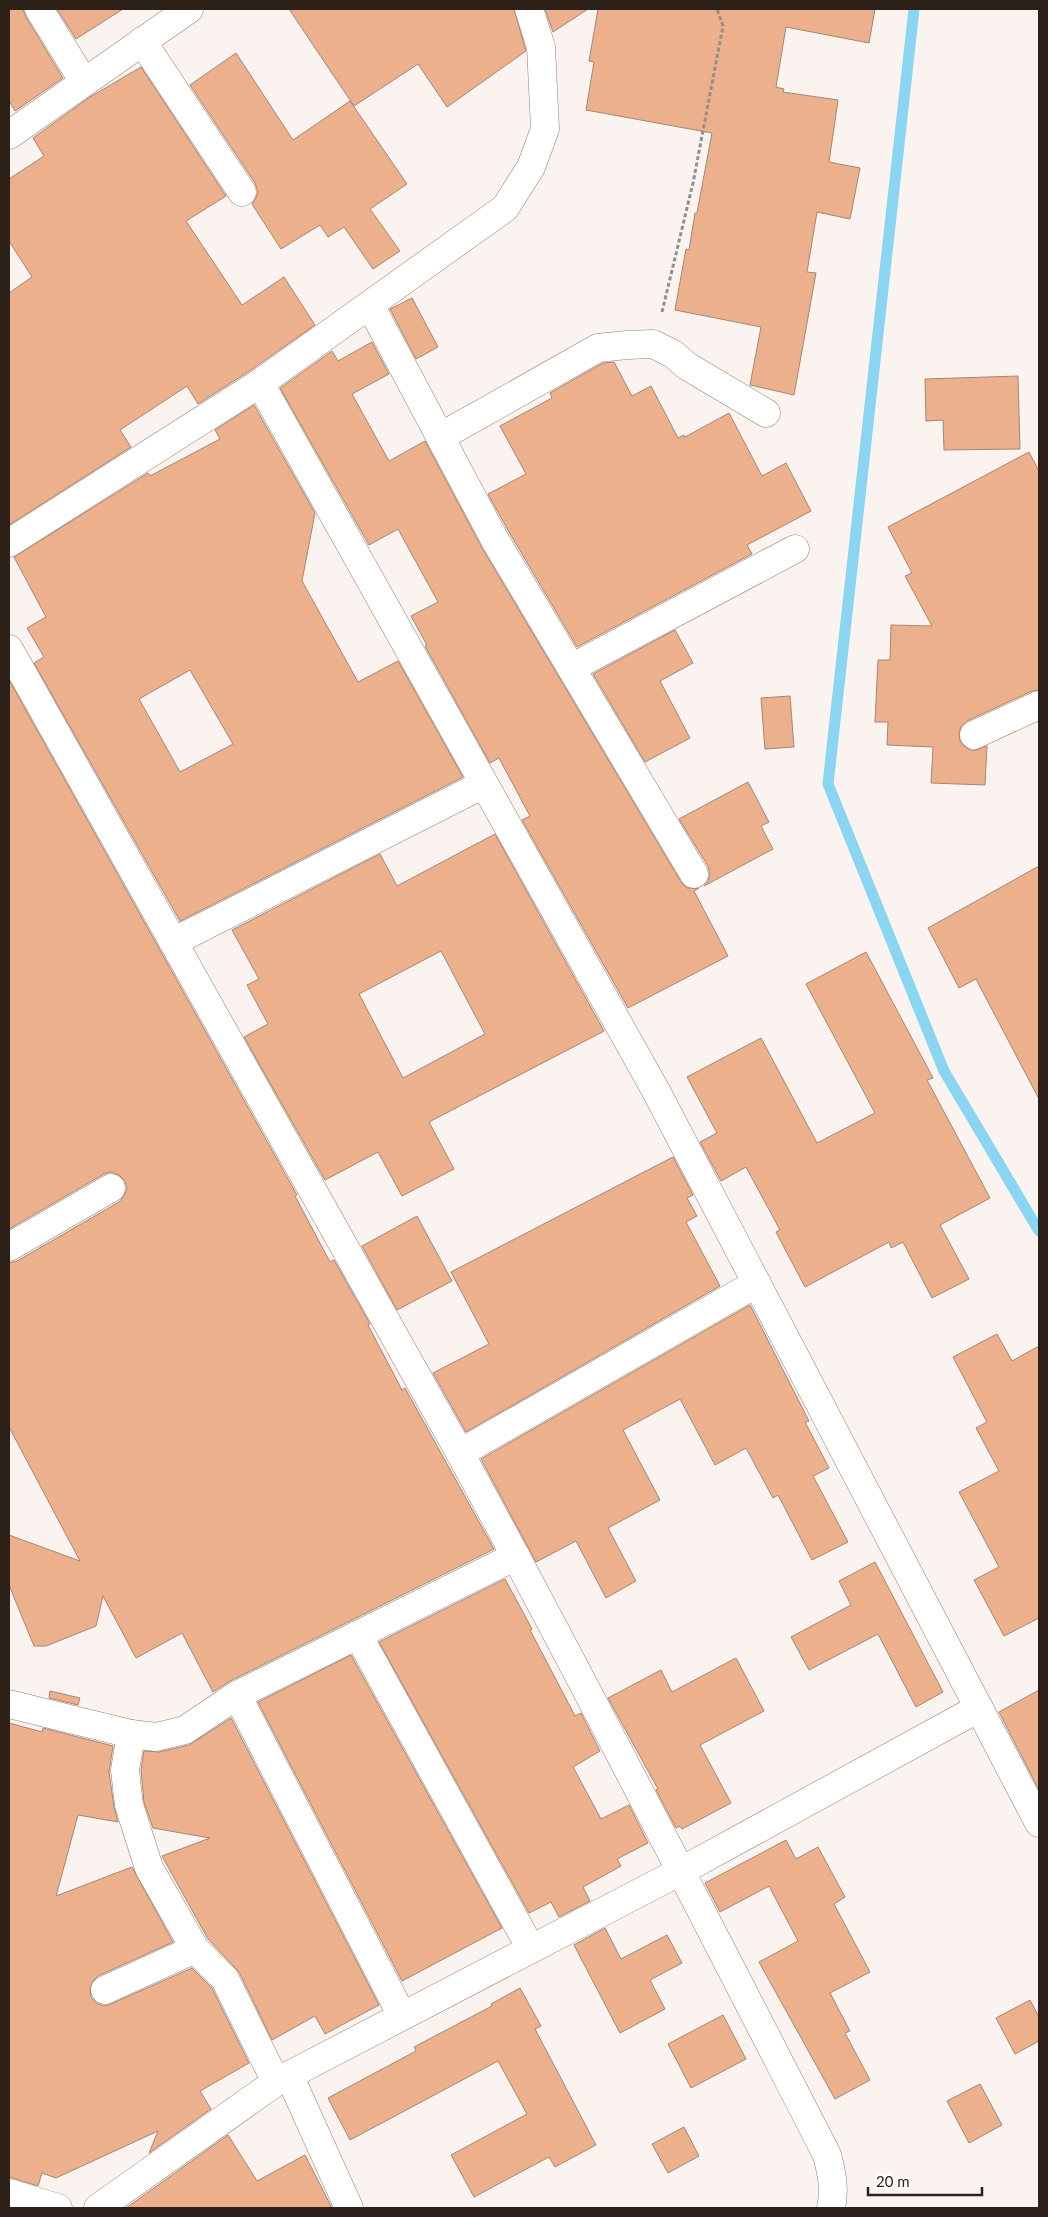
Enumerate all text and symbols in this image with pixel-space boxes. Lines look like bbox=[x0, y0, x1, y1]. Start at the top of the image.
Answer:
scale bar bbox=[868, 2164, 982, 2196]
text: 20 m bbox=[876, 2172, 910, 2190]

